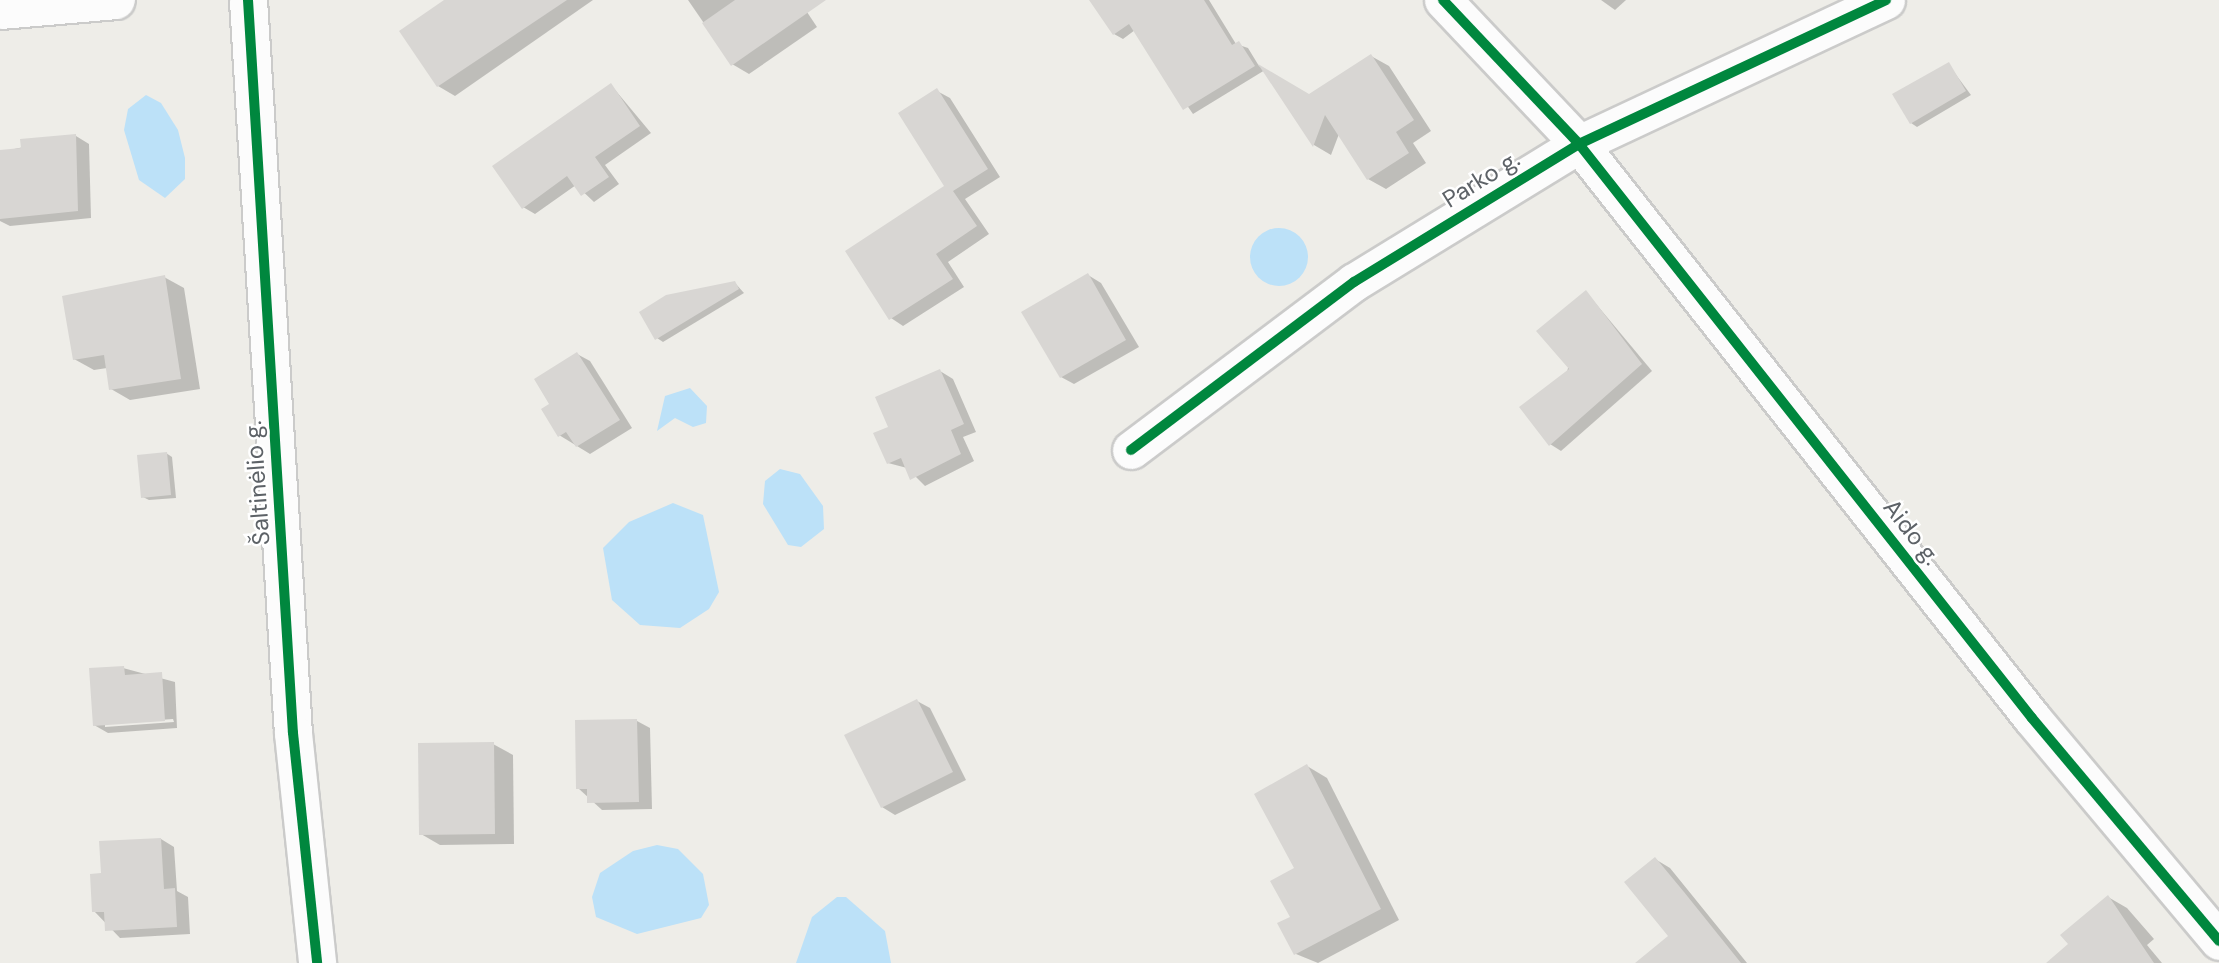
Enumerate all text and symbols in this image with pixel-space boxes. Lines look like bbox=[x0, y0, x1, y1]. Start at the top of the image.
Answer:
street label: Parko g. bbox=[1437, 144, 1525, 214]
street label: Šaltinėlio g. bbox=[238, 420, 276, 546]
street label: Aido g. bbox=[1877, 493, 1947, 571]

